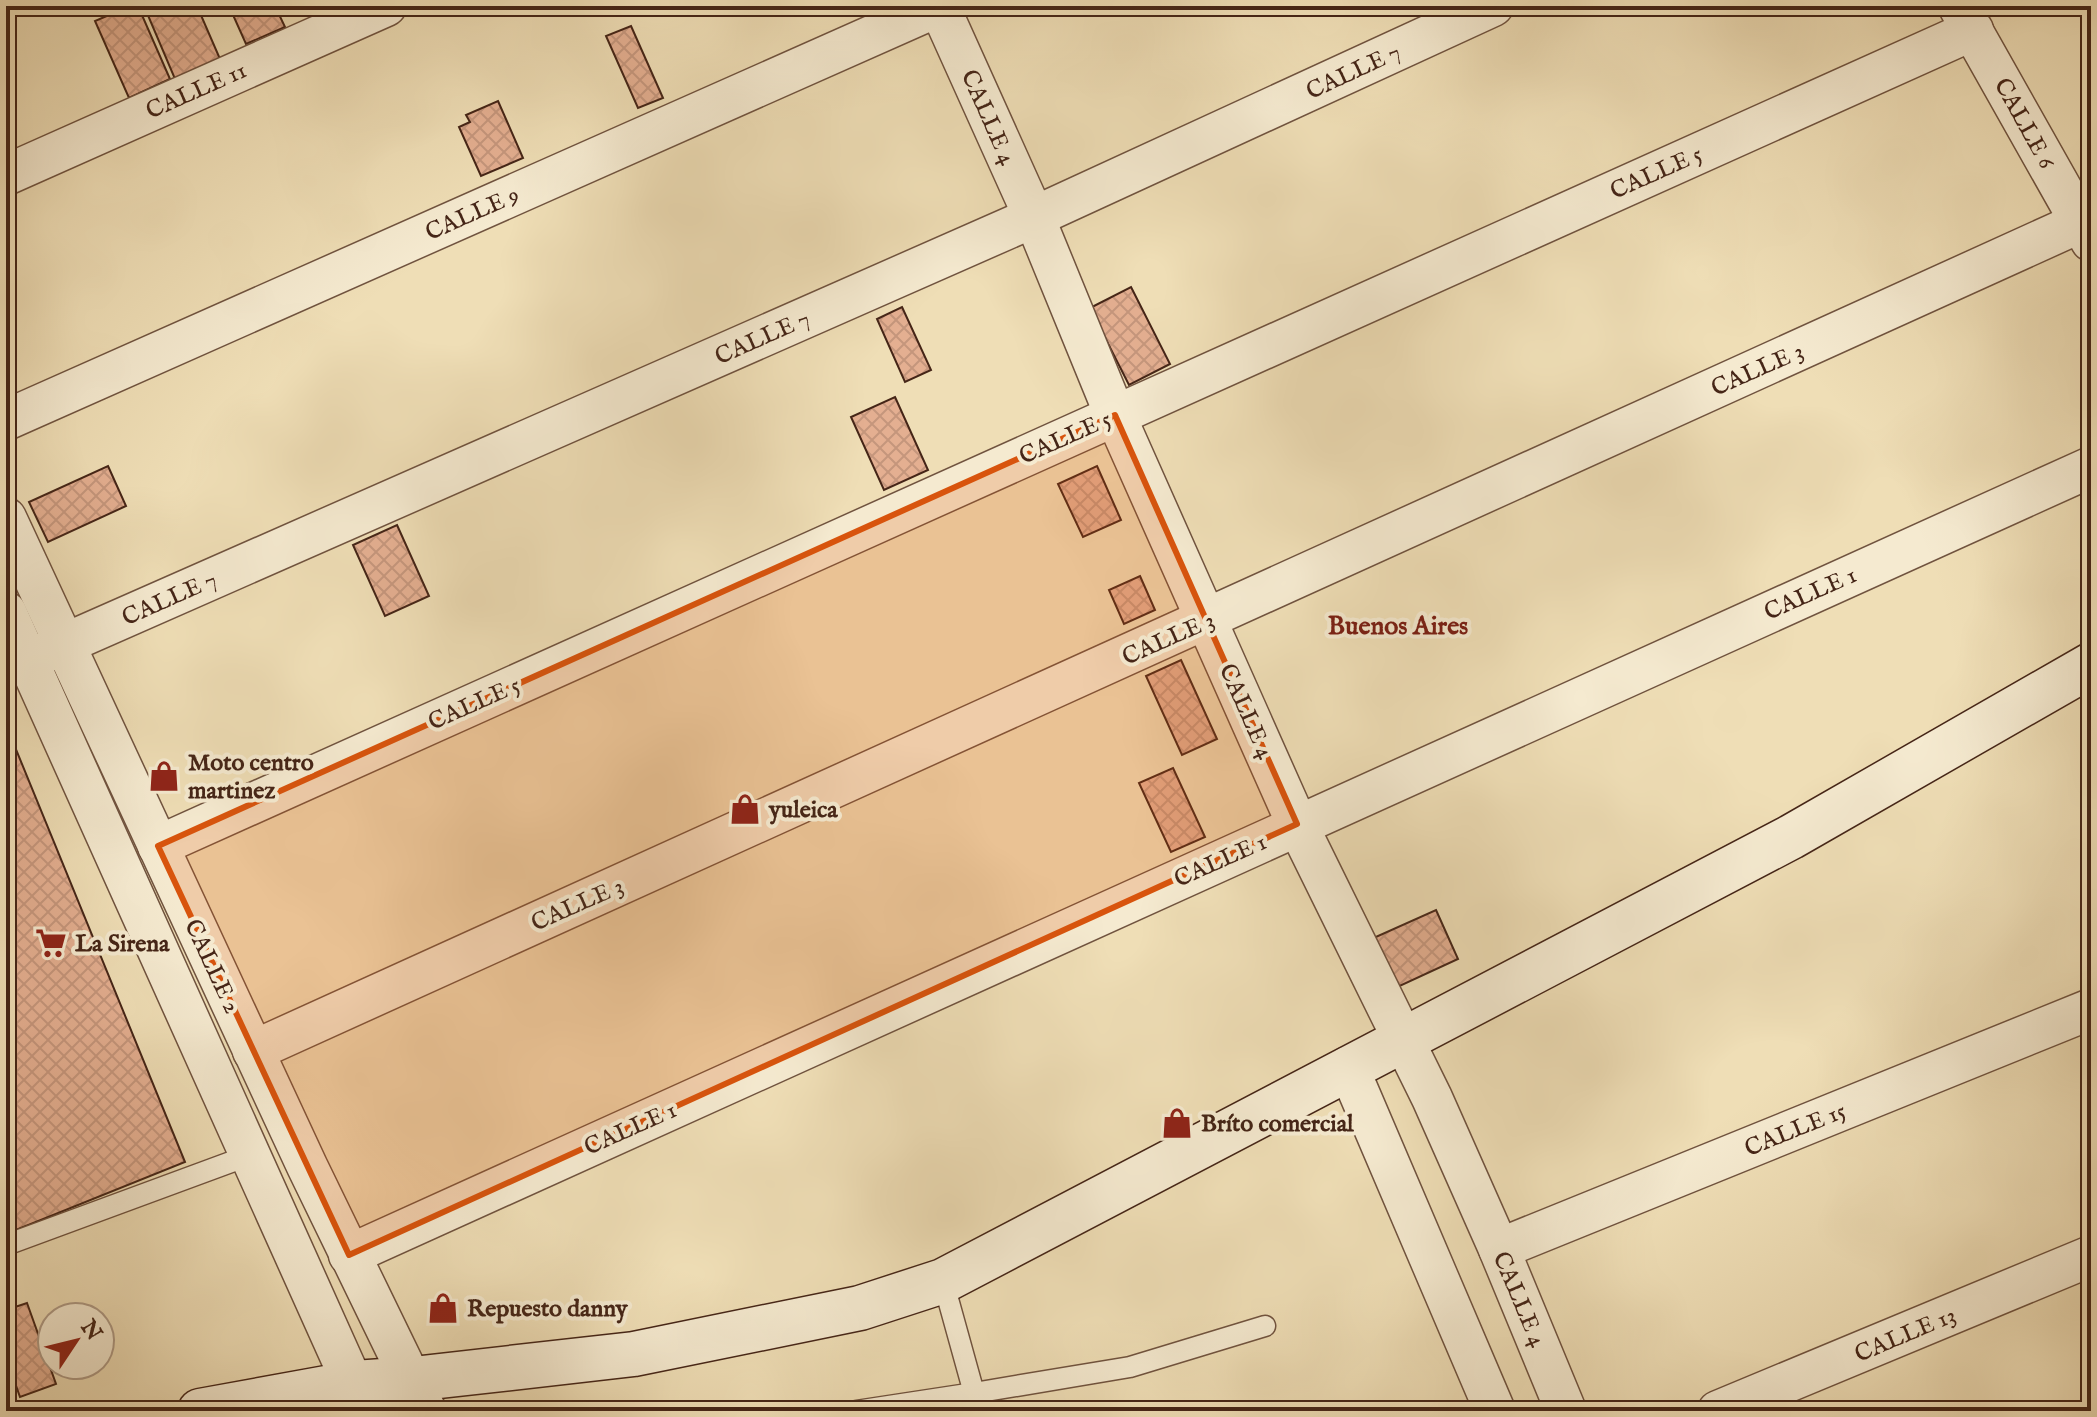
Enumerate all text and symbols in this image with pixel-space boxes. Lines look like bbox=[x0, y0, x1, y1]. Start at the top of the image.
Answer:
street label: CALLE 7 bbox=[1302, 37, 1406, 108]
street label: CALLE 11 bbox=[141, 55, 252, 127]
street label: CALLE 4 bbox=[953, 65, 1022, 170]
street label: CALLE 6 bbox=[1986, 73, 2062, 175]
street label: CALLE 5 bbox=[1606, 139, 1708, 207]
street label: CALLE 9 bbox=[421, 180, 524, 249]
street label: CALLE 7 bbox=[710, 304, 815, 373]
street label: CALLE 3 bbox=[1706, 336, 1809, 405]
street label: CALLE 5 bbox=[1015, 404, 1117, 472]
street label: CALLE 1 bbox=[1759, 560, 1862, 629]
street label: CALLE 7 bbox=[117, 565, 222, 634]
street label: CALLE 3 bbox=[1117, 605, 1220, 674]
district label: Buenos Aires bbox=[1328, 610, 1468, 643]
street label: CALLE 4 bbox=[1211, 659, 1280, 764]
street label: CALLE 5 bbox=[424, 670, 526, 738]
place label: Moto centro martinez bbox=[188, 748, 314, 807]
shop icon: Moto centro martinez bbox=[147, 759, 181, 793]
shop icon: yuleica bbox=[728, 792, 762, 826]
place label: yuleica bbox=[768, 795, 838, 826]
street label: CALLE 1 bbox=[1169, 827, 1272, 896]
street label: CALLE 3 bbox=[526, 871, 629, 940]
street label: CALLE 2 bbox=[176, 915, 247, 1019]
supermarket icon: La Sirena bbox=[34, 926, 68, 960]
place label: La Sirena bbox=[75, 929, 170, 960]
street label: CALLE 1 bbox=[579, 1095, 682, 1164]
street label: CALLE 15 bbox=[1740, 1096, 1851, 1165]
shop icon: Bríto comercial bbox=[1160, 1106, 1194, 1140]
place label: Bríto comercial bbox=[1201, 1109, 1354, 1140]
street label: CALLE 4 bbox=[1485, 1247, 1553, 1352]
shop icon: Repuesto danny bbox=[426, 1291, 460, 1325]
place label: Repuesto danny bbox=[467, 1294, 629, 1325]
street label: CALLE 13 bbox=[1850, 1300, 1961, 1371]
north arrow bbox=[36, 1301, 116, 1381]
text: N bbox=[73, 1314, 108, 1347]

